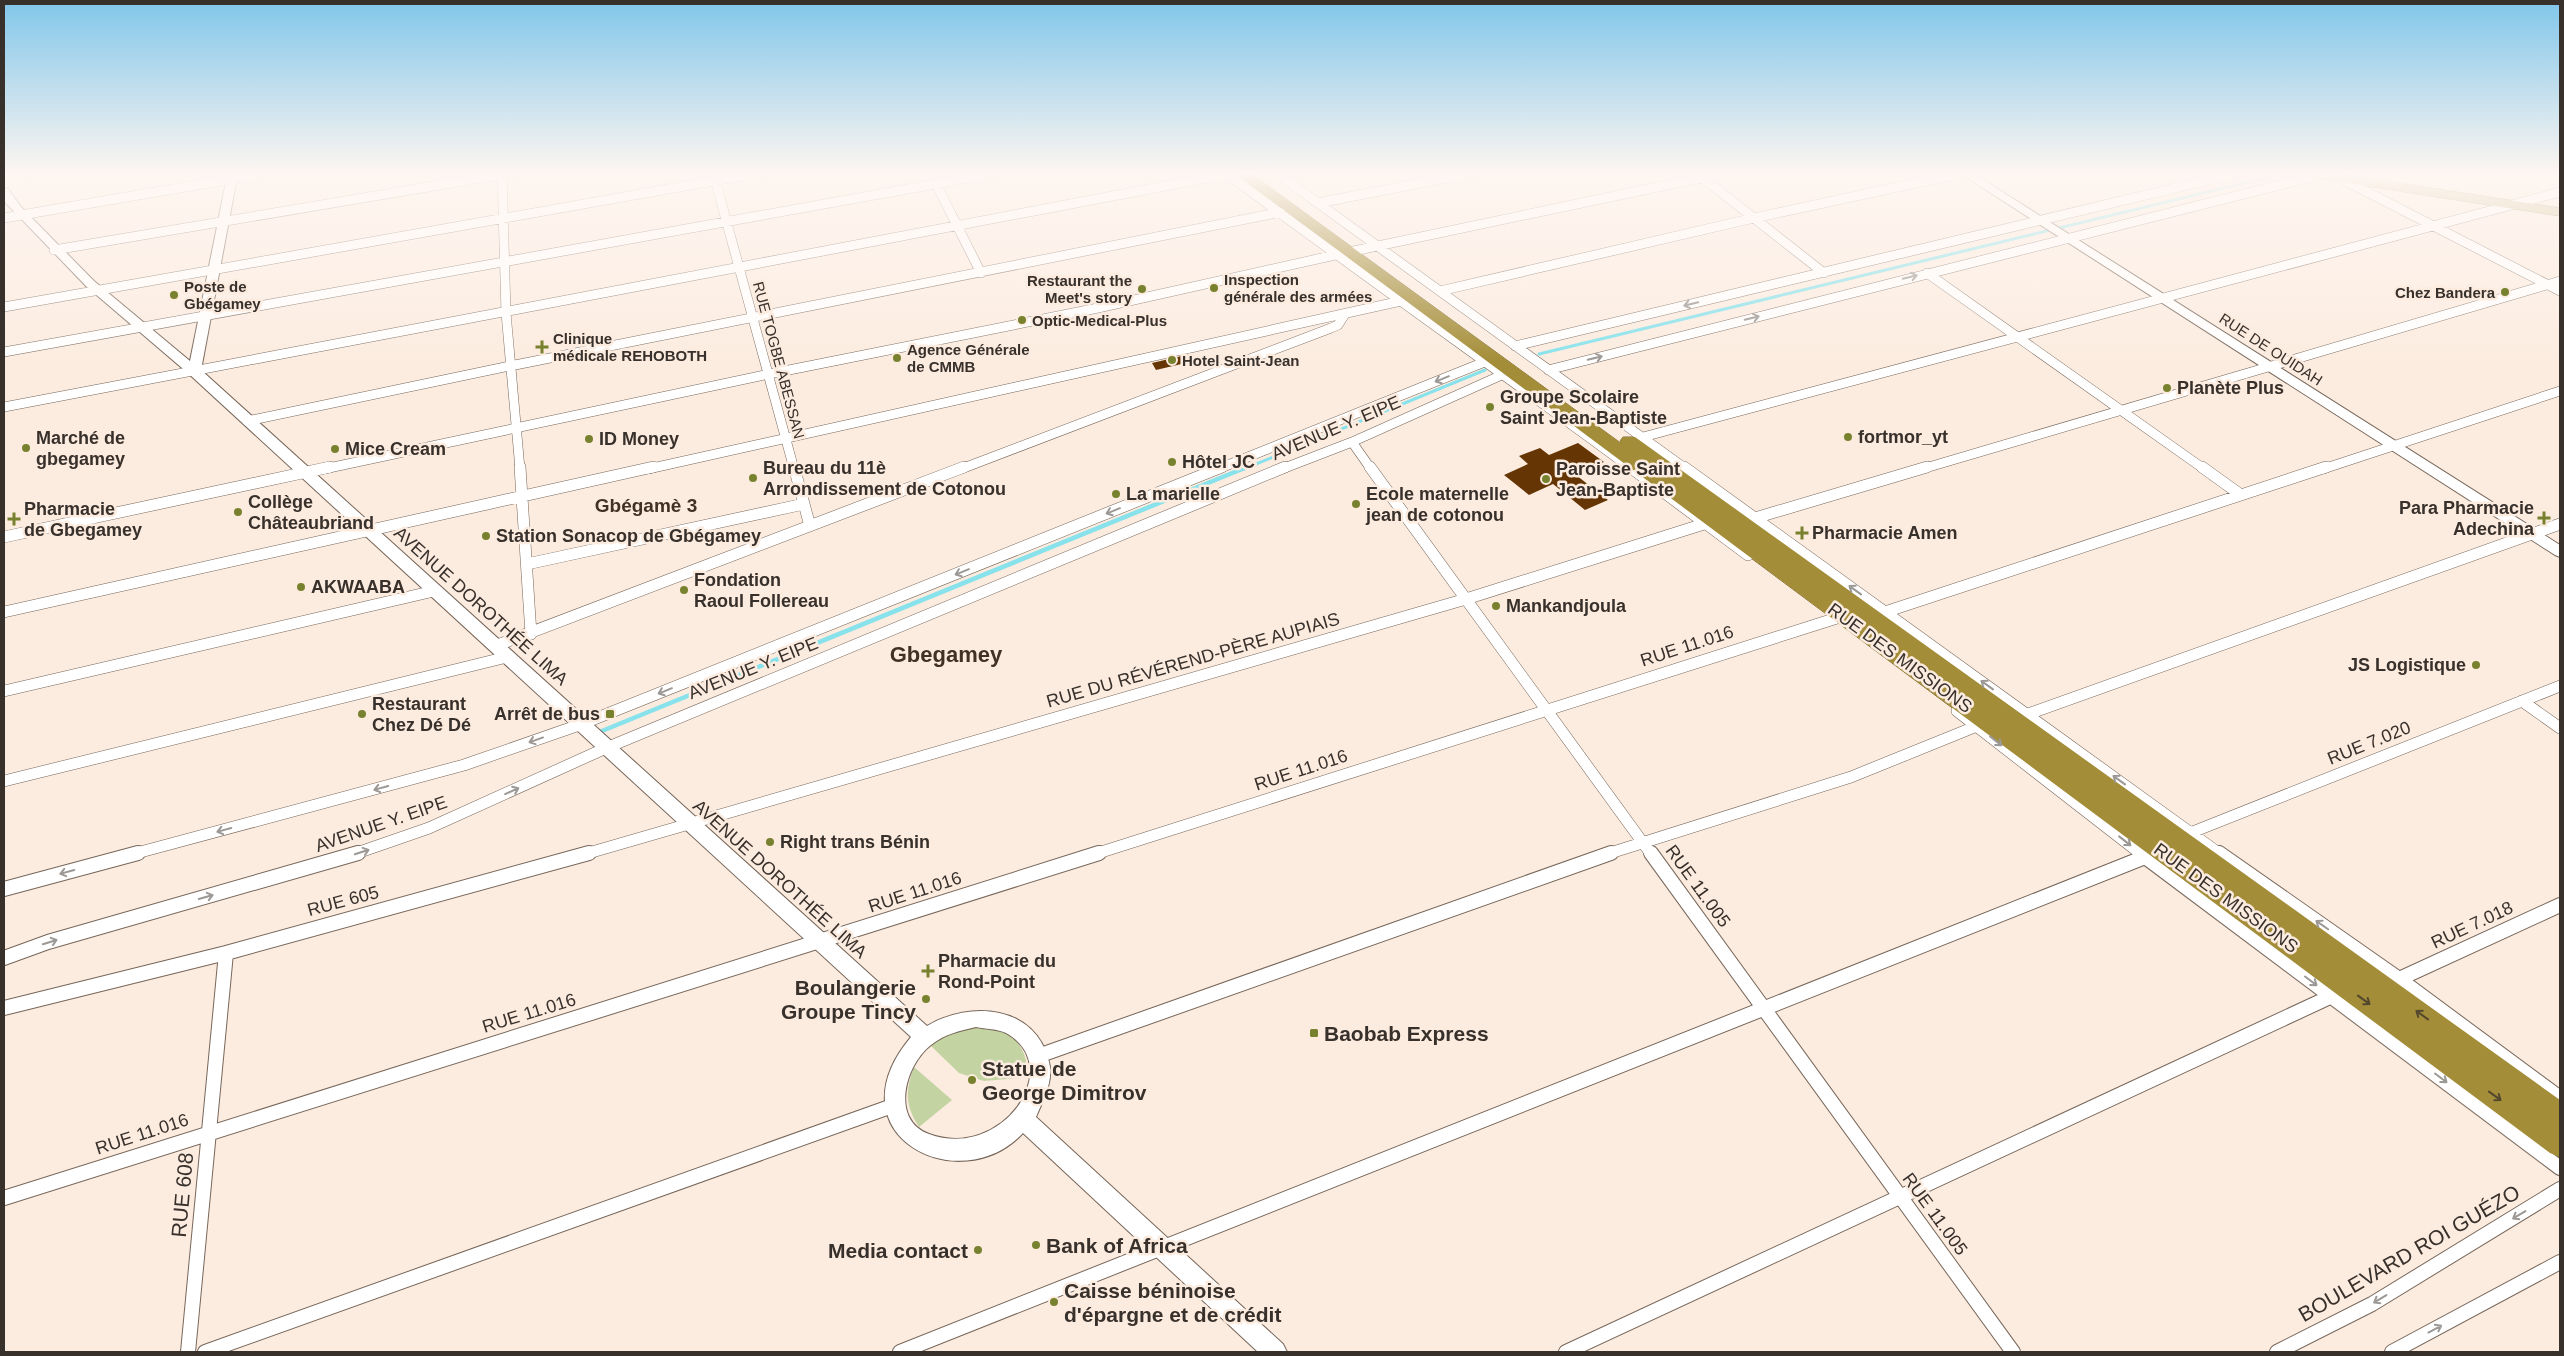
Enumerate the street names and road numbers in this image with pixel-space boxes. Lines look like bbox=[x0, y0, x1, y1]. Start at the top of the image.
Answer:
street label: RUE TOGBE ABESSAN bbox=[750, 280, 808, 440]
street label: RUE DE OUIDAH bbox=[2216, 309, 2326, 389]
street label: AVENUE Y. EIPE bbox=[1269, 392, 1403, 464]
street label: AVENUE DOROTHÉE LIMA bbox=[390, 523, 572, 689]
street label: RUE DES MISSIONS bbox=[1824, 599, 1976, 717]
street label: RUE DU RÉVÉREND-PÈRE AUPIAIS bbox=[1044, 608, 1342, 712]
street label: RUE 11.016 bbox=[1638, 622, 1736, 670]
street label: AVENUE Y. EIPE bbox=[685, 633, 821, 703]
street label: RUE 7.020 bbox=[2324, 717, 2414, 769]
street label: RUE 11.016 bbox=[1252, 746, 1350, 794]
street label: AVENUE Y. EIPE bbox=[312, 792, 450, 856]
street label: AVENUE DOROTHÉE LIMA bbox=[689, 796, 871, 962]
street label: RUE DES MISSIONS bbox=[2150, 839, 2302, 957]
street label: RUE 11.005 bbox=[1661, 841, 1735, 931]
street label: RUE 11.016 bbox=[866, 868, 964, 916]
street label: RUE 605 bbox=[305, 882, 381, 920]
street label: RUE 7.018 bbox=[2428, 897, 2516, 953]
street label: RUE 11.016 bbox=[480, 989, 578, 1037]
street label: RUE 11.016 bbox=[93, 1110, 191, 1158]
street label: RUE 608 bbox=[167, 1152, 197, 1238]
street label: RUE 11.005 bbox=[1898, 1169, 1972, 1259]
street label: BOULEVARD ROI GUÉZO bbox=[2294, 1180, 2524, 1326]

